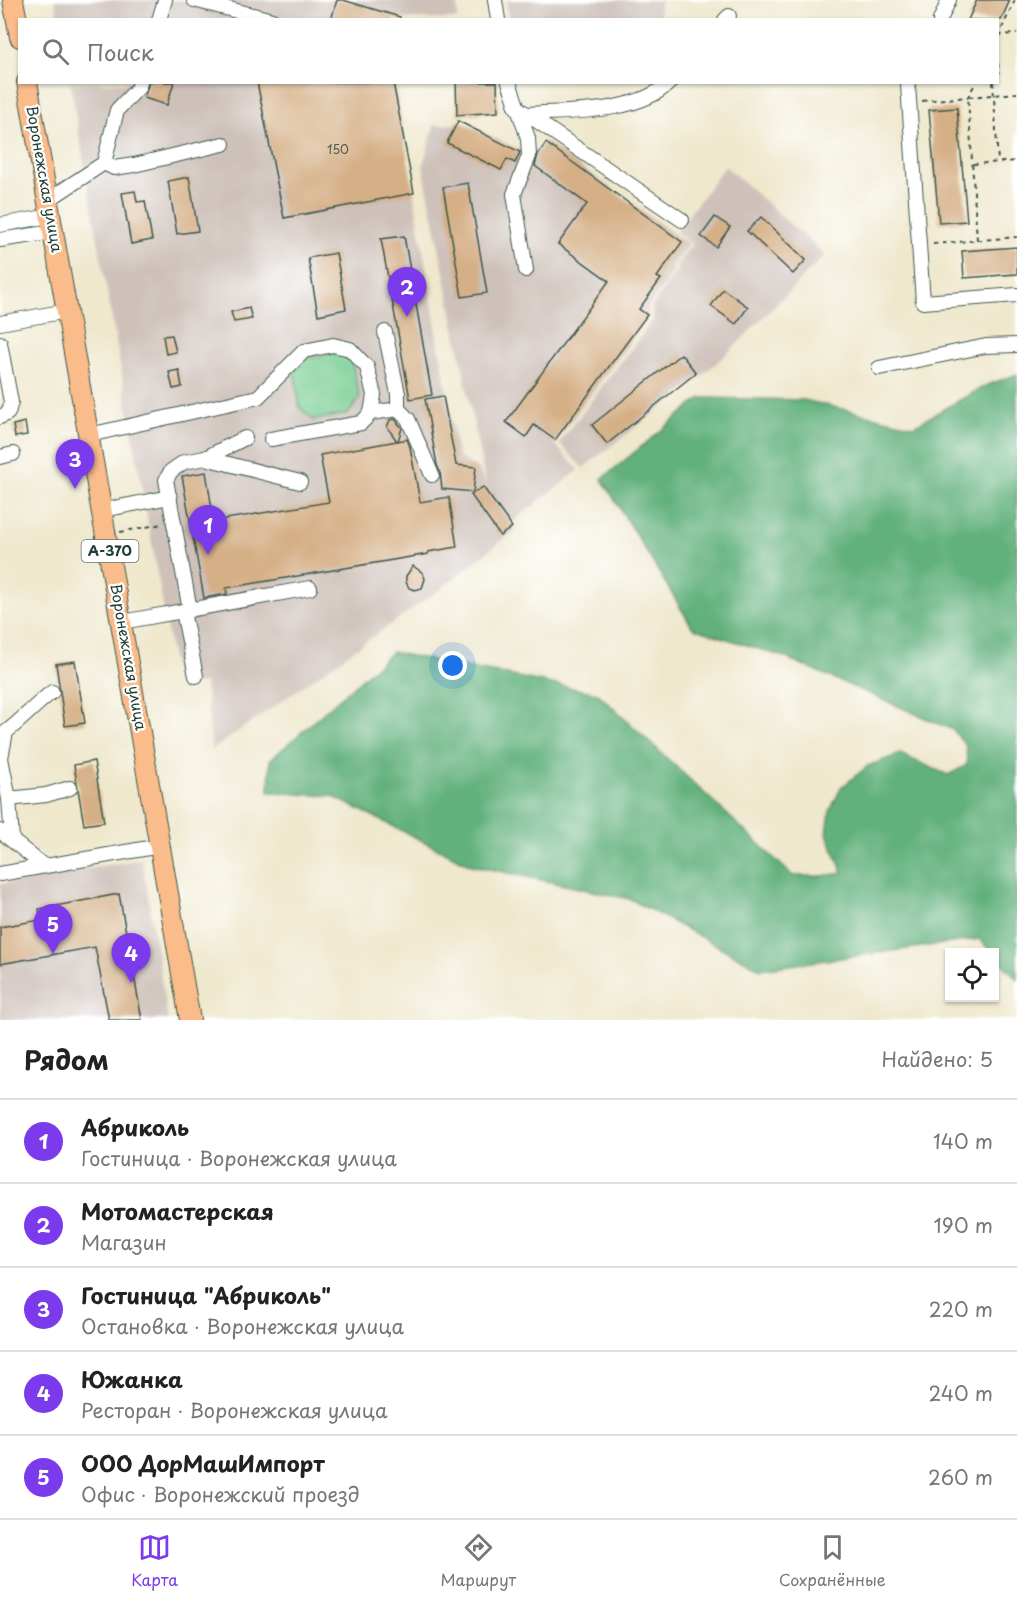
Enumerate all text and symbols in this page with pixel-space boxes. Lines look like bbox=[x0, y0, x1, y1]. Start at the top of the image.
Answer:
search box bbox=[18, 18, 999, 84]
icon: search bbox=[39, 35, 72, 68]
text: Поиск bbox=[87, 35, 154, 68]
street label: Воронежская улица bbox=[21, 104, 70, 254]
house number: 150 bbox=[327, 140, 349, 158]
pin: 2 bbox=[388, 268, 426, 317]
pin: 3 bbox=[56, 440, 94, 489]
pin: 1 bbox=[188, 506, 228, 555]
road number: А-370 bbox=[82, 540, 138, 562]
street label: Воронежская улица bbox=[105, 582, 154, 732]
your location bbox=[438, 651, 467, 680]
pin: 5 bbox=[34, 904, 72, 954]
pin: 4 bbox=[112, 934, 150, 983]
map controls bbox=[945, 948, 999, 1002]
button: locate bbox=[945, 948, 999, 1002]
text: Рядом bbox=[24, 1040, 109, 1079]
text: Найдено: 5 bbox=[882, 1044, 993, 1074]
text: Абриколь bbox=[81, 1110, 189, 1143]
text: 1 bbox=[39, 1126, 48, 1156]
text: 140 m bbox=[933, 1126, 993, 1156]
text: Гостиница · Воронежская улица bbox=[81, 1143, 397, 1173]
text: Мотомастерская bbox=[81, 1194, 274, 1227]
text: 2 bbox=[36, 1210, 51, 1240]
text: 190 m bbox=[934, 1210, 993, 1240]
text: Магазин bbox=[81, 1227, 167, 1257]
text: Гостиница "Абриколь" bbox=[81, 1278, 331, 1311]
text: 3 bbox=[37, 1294, 50, 1324]
text: 220 m bbox=[929, 1294, 993, 1324]
text: Остановка · Воронежская улица bbox=[81, 1311, 404, 1341]
text: Южанка bbox=[81, 1362, 183, 1395]
text: 4 bbox=[37, 1378, 50, 1408]
text: 240 m bbox=[928, 1378, 993, 1408]
text: Ресторан · Воронежская улица bbox=[81, 1395, 388, 1425]
text: ООО ДорМашИмпорт bbox=[81, 1446, 325, 1479]
text: 5 bbox=[37, 1462, 50, 1492]
text: 260 m bbox=[928, 1462, 993, 1492]
text: Офис · Воронежский проезд bbox=[81, 1479, 360, 1509]
tab: Карта bbox=[131, 1531, 178, 1591]
tab: Маршрут bbox=[441, 1531, 516, 1591]
tab: Сохранённые bbox=[779, 1531, 886, 1591]

